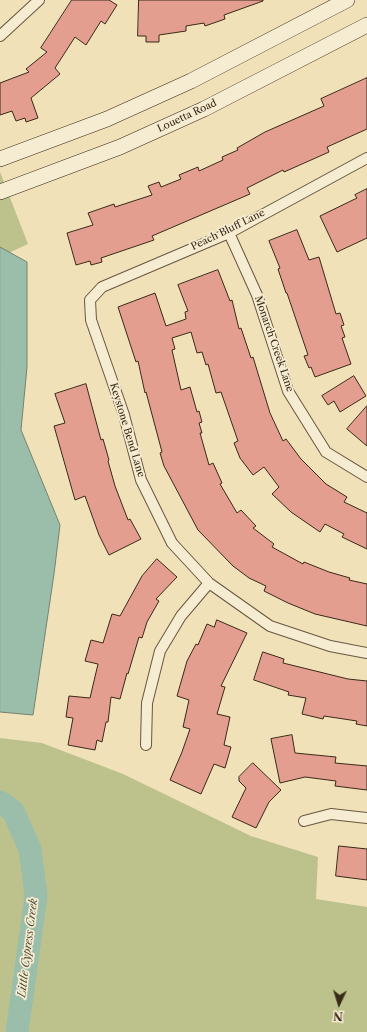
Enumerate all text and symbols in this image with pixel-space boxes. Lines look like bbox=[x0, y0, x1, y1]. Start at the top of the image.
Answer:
street label: Louetta Road bbox=[155, 97, 219, 135]
street label: Peach Bluff Lane bbox=[189, 207, 267, 253]
street label: Monarch Creek Lane bbox=[252, 294, 296, 394]
street label: Keystone Bend Lane bbox=[107, 381, 147, 479]
water label: Little Cypress Creek bbox=[15, 898, 41, 998]
north arrow bbox=[319, 984, 359, 1024]
text: N bbox=[333, 1009, 343, 1023]

